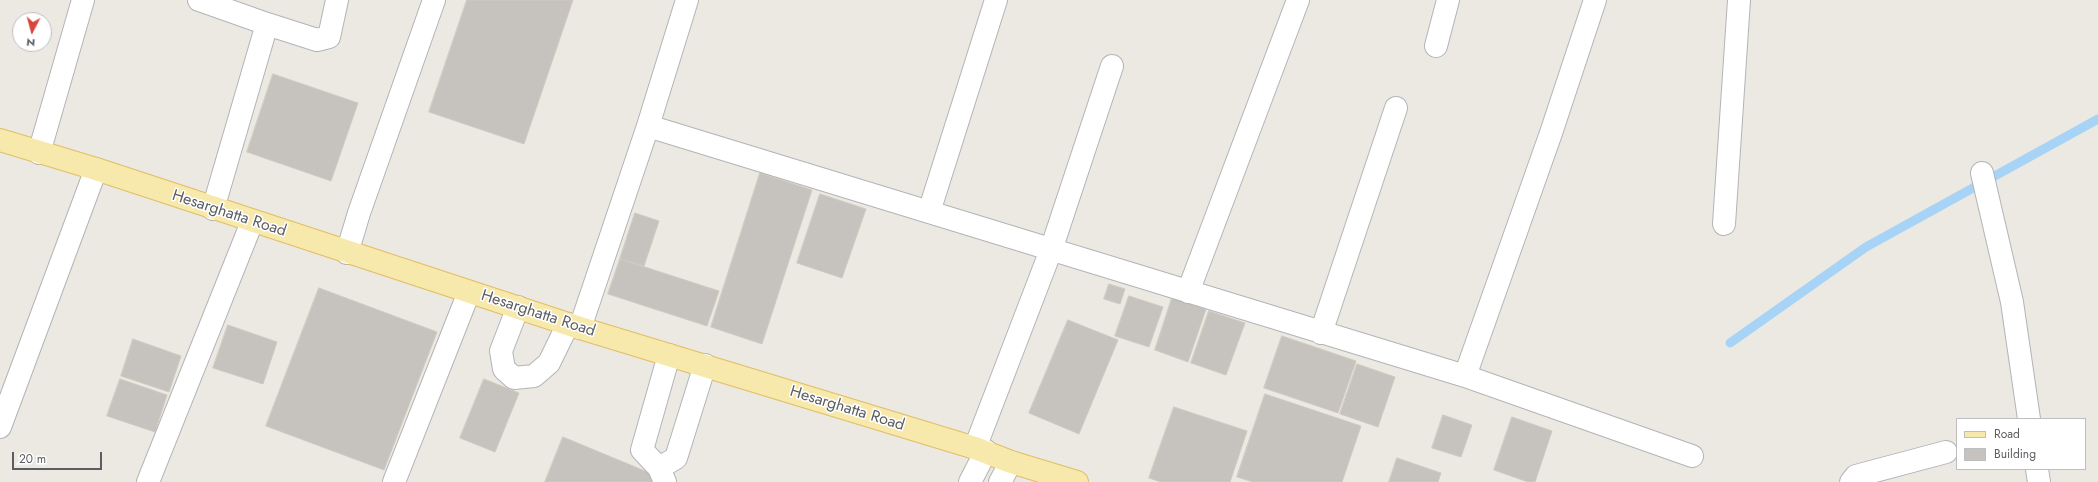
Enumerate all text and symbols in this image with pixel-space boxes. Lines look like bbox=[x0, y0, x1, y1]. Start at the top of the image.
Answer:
north arrow bbox=[12, 12, 52, 52]
text: N bbox=[26, 35, 36, 51]
street label: Hesarghatta Road bbox=[169, 186, 289, 242]
street label: Hesarghatta Road bbox=[478, 286, 598, 342]
street label: Hesarghatta Road bbox=[787, 382, 907, 436]
legend bbox=[1956, 418, 2086, 470]
text: Road bbox=[1994, 425, 2020, 443]
scale bar bbox=[14, 444, 104, 470]
text: Building bbox=[1994, 445, 2036, 463]
text: 20 m bbox=[19, 450, 46, 468]

